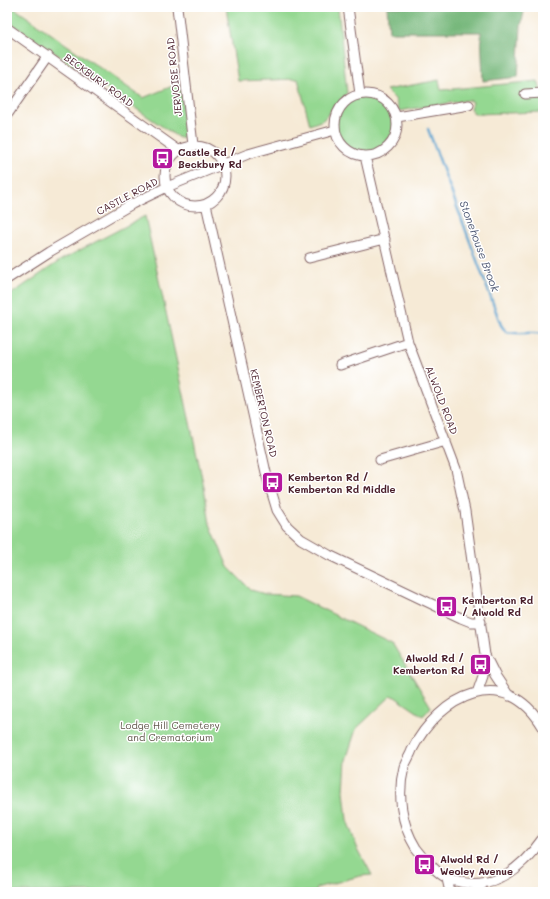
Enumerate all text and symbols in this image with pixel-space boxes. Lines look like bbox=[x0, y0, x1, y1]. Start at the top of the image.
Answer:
street label: JERVOISE ROAD bbox=[163, 37, 185, 117]
street label: BECKBURY ROAD bbox=[62, 50, 137, 110]
bus stop icon: Castle Rd / Beckbury Rd bbox=[150, 145, 176, 171]
place label: Castle Rd / Beckbury Rd bbox=[178, 145, 242, 171]
street label: CASTLE ROAD bbox=[94, 174, 160, 218]
water label: Stonehouse Brook bbox=[457, 198, 504, 294]
street label: ALWOLD ROAD bbox=[423, 364, 462, 436]
street label: KEMBERTON ROAD bbox=[247, 367, 281, 459]
bus stop icon: Kemberton Rd / Kemberton Rd Middle bbox=[260, 470, 286, 496]
place label: Kemberton Rd / Kemberton Rd Middle bbox=[288, 470, 396, 496]
bus stop icon: Kemberton Rd / Alwold Rd bbox=[433, 593, 459, 619]
place label: Kemberton Rd / Alwold Rd bbox=[462, 593, 534, 619]
place label: Alwold Rd / Kemberton Rd bbox=[393, 651, 465, 677]
bus stop icon: Alwold Rd / Kemberton Rd bbox=[467, 651, 493, 677]
park label: Lodge Hill Cemetery and Crematorium bbox=[120, 718, 220, 744]
bus stop icon: Alwold Rd / Weoley Avenue bbox=[411, 852, 437, 878]
place label: Alwold Rd / Weoley Avenue bbox=[440, 852, 513, 878]

